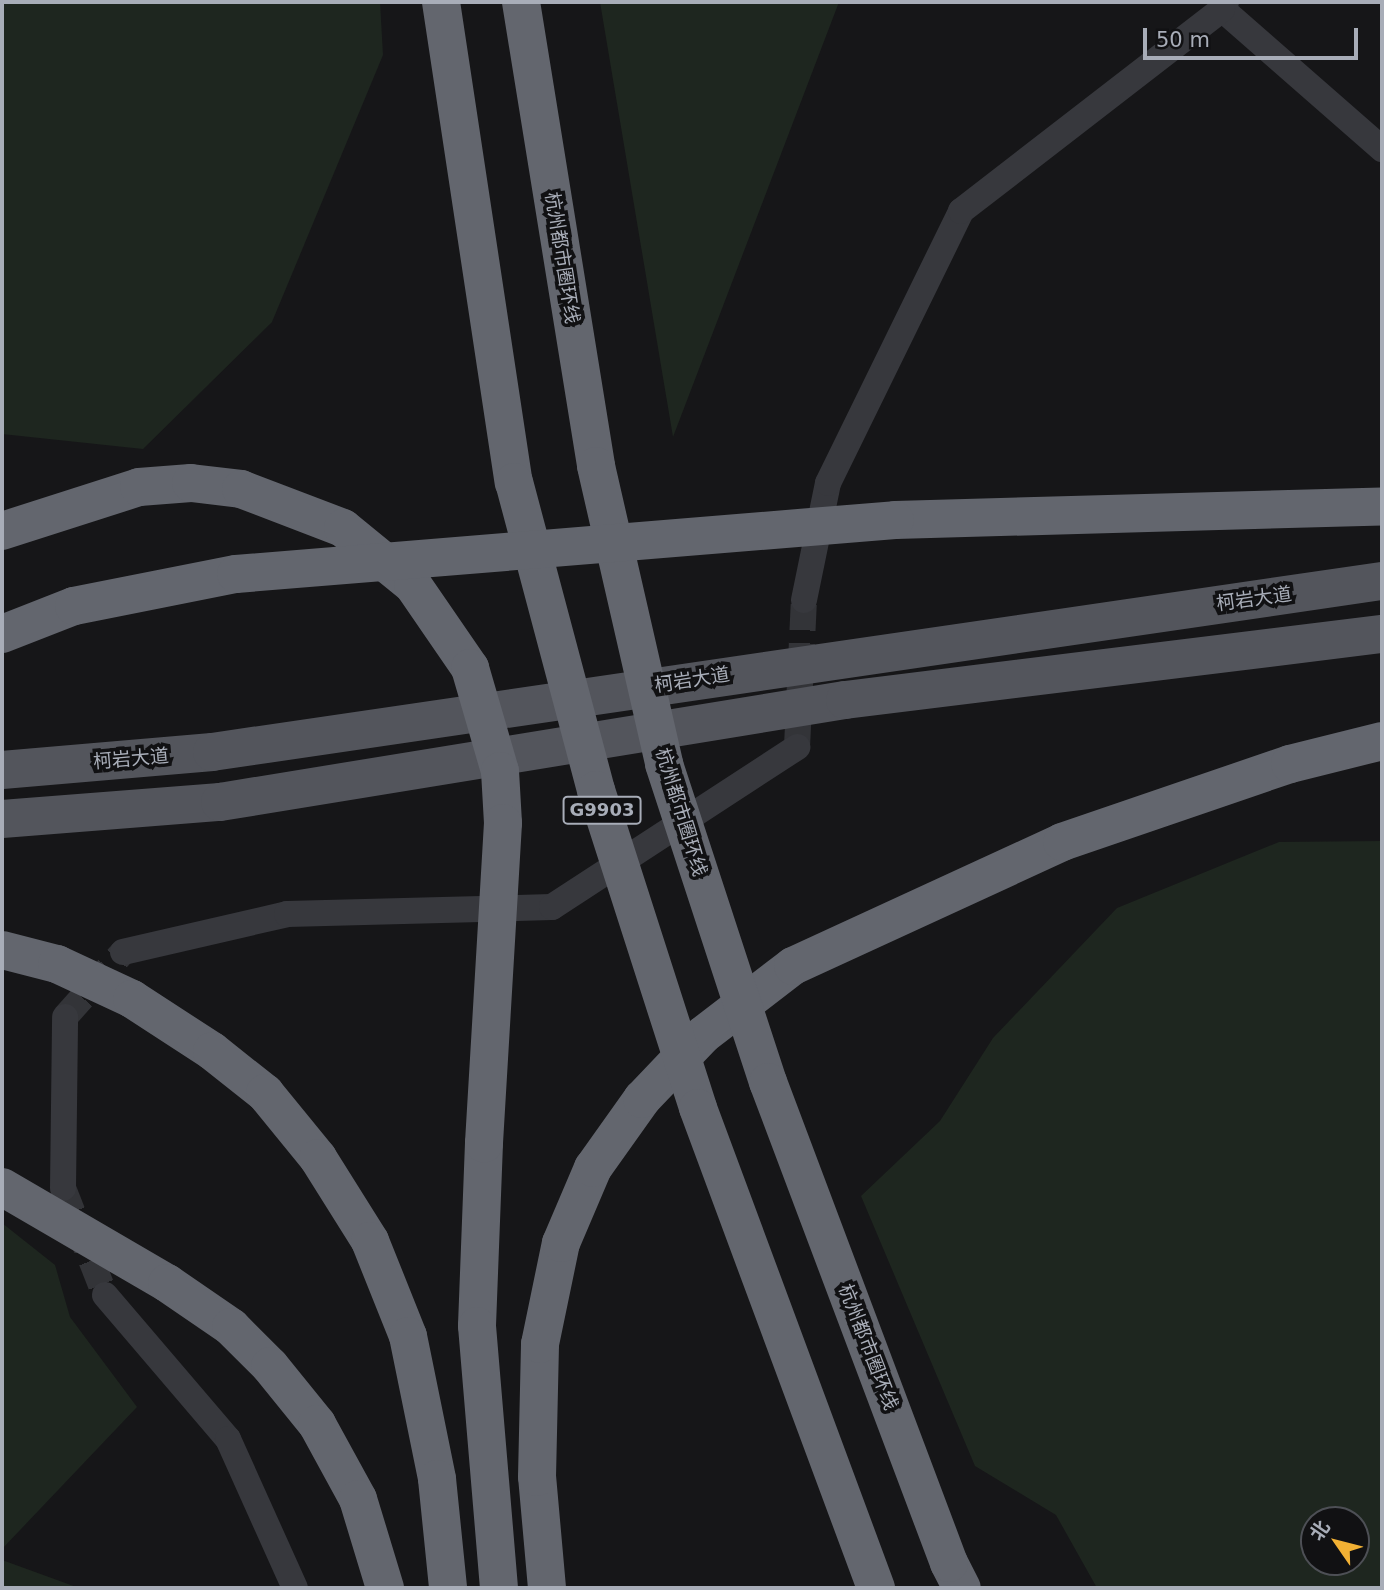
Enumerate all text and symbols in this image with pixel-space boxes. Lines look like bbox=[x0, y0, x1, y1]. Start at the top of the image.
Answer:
scale bar bbox=[1146, 14, 1361, 58]
text: 50 m bbox=[1156, 28, 1210, 52]
street label: 杭州都市圈环线 bbox=[540, 191, 584, 325]
street label: 柯岩大道 bbox=[1215, 582, 1293, 616]
street label: 柯岩大道 bbox=[653, 663, 731, 697]
street label: 柯岩大道 bbox=[92, 744, 170, 774]
street label: 杭州都市圈环线 bbox=[651, 745, 711, 879]
road number: G9903 bbox=[562, 796, 642, 824]
street label: 杭州都市圈环线 bbox=[834, 1281, 902, 1413]
north arrow bbox=[1300, 1506, 1370, 1576]
text: 北 bbox=[1305, 1516, 1334, 1544]

